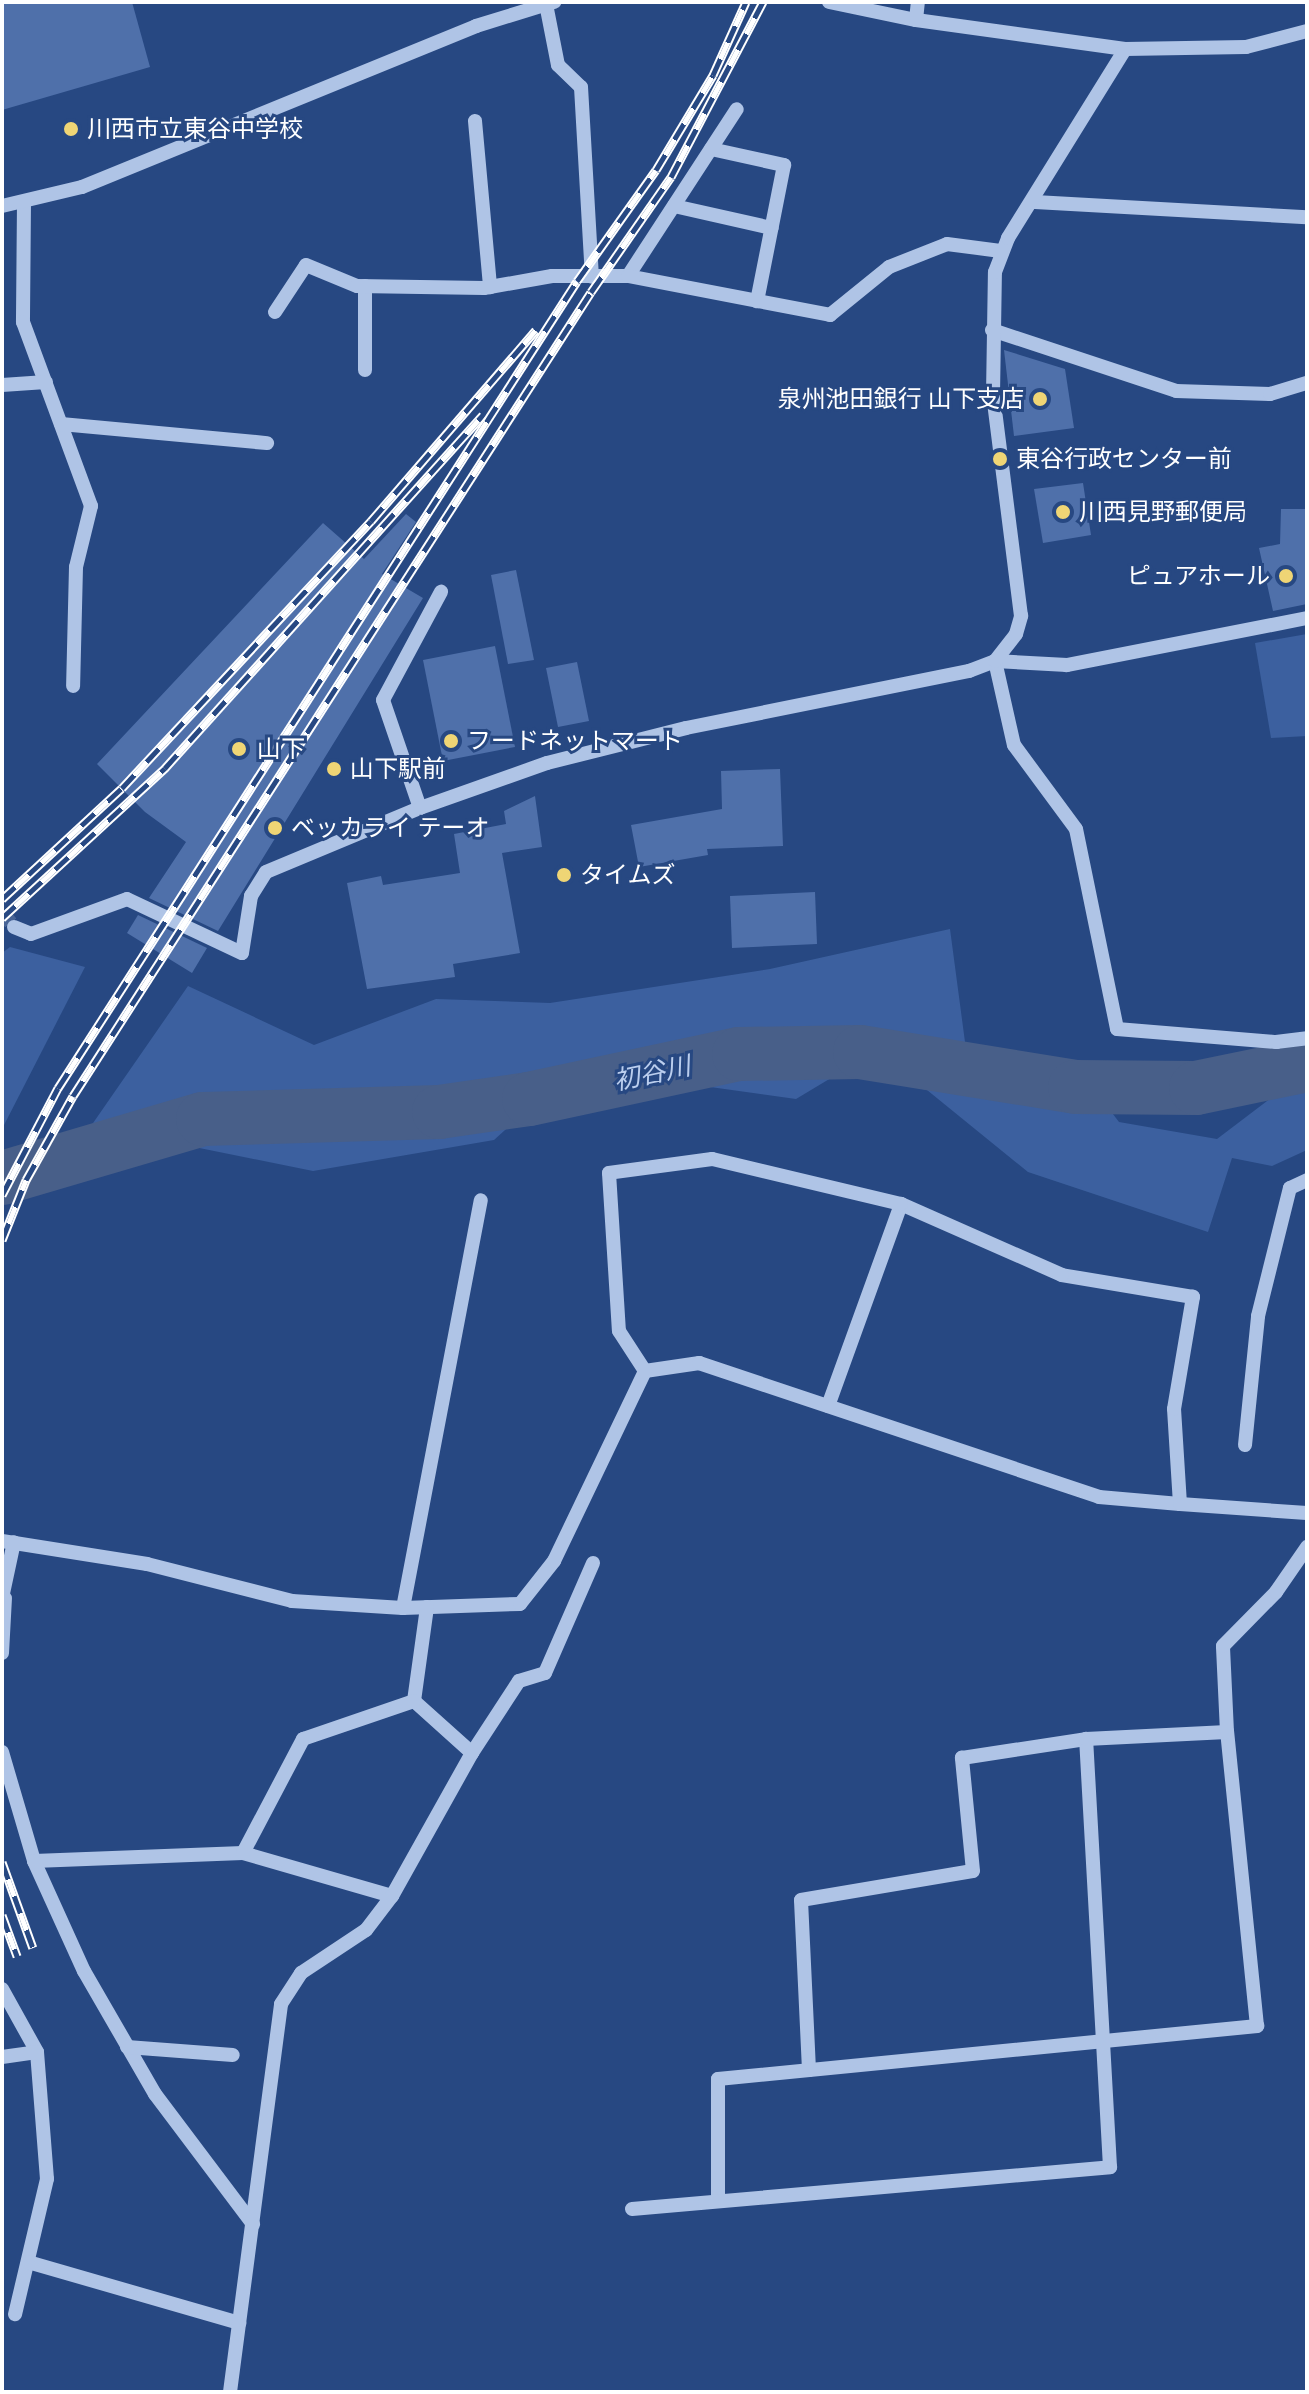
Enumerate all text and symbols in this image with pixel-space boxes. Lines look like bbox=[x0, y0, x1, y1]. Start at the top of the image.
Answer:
place label: 川西市立東谷中学校 bbox=[87, 115, 303, 143]
marker: 川西市立東谷中学校 bbox=[62, 120, 80, 138]
place label: 泉州池田銀行 山下支店 bbox=[777, 385, 1024, 413]
marker: 泉州池田銀行 山下支店 bbox=[1031, 390, 1049, 408]
place label: 東谷行政センター前 bbox=[1016, 445, 1232, 473]
marker: 東谷行政センター前 bbox=[991, 450, 1009, 468]
place label: 川西見野郵便局 bbox=[1079, 498, 1247, 526]
marker: 川西見野郵便局 bbox=[1054, 503, 1072, 521]
place label: ピュアホール bbox=[1126, 562, 1270, 590]
marker: ピュアホール bbox=[1277, 567, 1295, 585]
place label: フードネットマート bbox=[467, 727, 683, 755]
marker: フードネットマート bbox=[442, 732, 460, 750]
place label: 山下 bbox=[257, 735, 305, 763]
marker: 山下 bbox=[228, 738, 250, 760]
place label: 山下駅前 bbox=[350, 755, 446, 783]
marker: 山下駅前 bbox=[325, 760, 343, 778]
place label: ベッカライ テーオ bbox=[291, 814, 490, 842]
marker: ベッカライ テーオ bbox=[266, 819, 284, 837]
place label: タイムズ bbox=[580, 861, 676, 889]
marker: タイムズ bbox=[555, 866, 573, 884]
water label: 初谷川 bbox=[611, 1050, 693, 1096]

